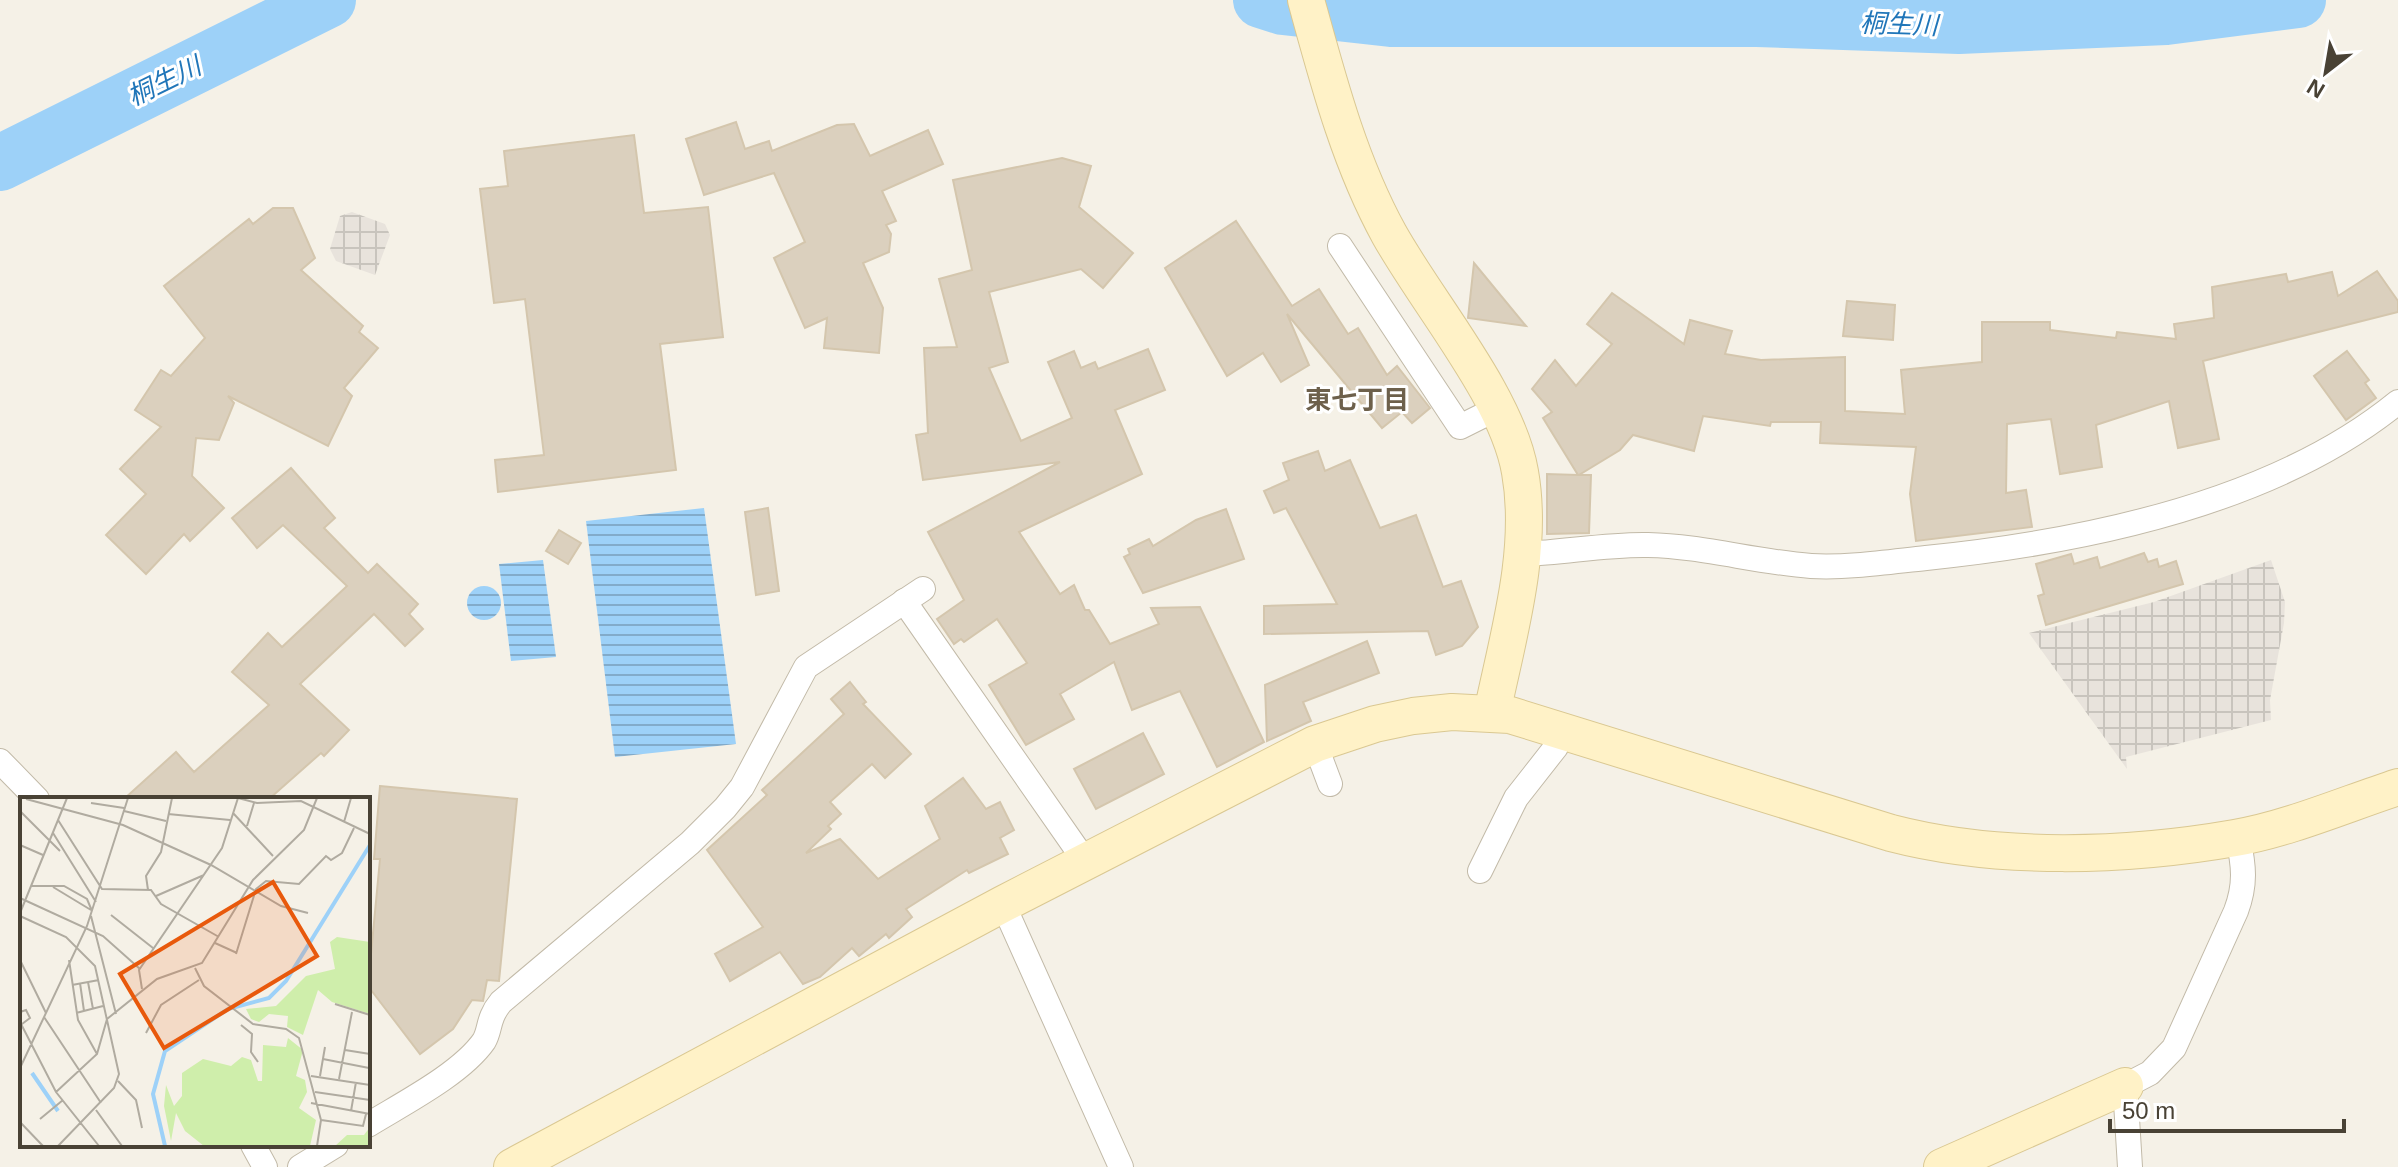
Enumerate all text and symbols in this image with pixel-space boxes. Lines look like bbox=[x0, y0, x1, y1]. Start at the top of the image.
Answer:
water label: 桐生川 bbox=[1859, 8, 1941, 40]
north arrow bbox=[2286, 32, 2366, 112]
water label: 桐生川 bbox=[122, 49, 208, 112]
text: N bbox=[2303, 74, 2329, 104]
district label: 東七丁目 bbox=[1305, 385, 1409, 415]
inset map bbox=[20, 797, 370, 1147]
scale bar bbox=[2110, 1083, 2344, 1133]
text: 50 m bbox=[2122, 1097, 2175, 1124]

